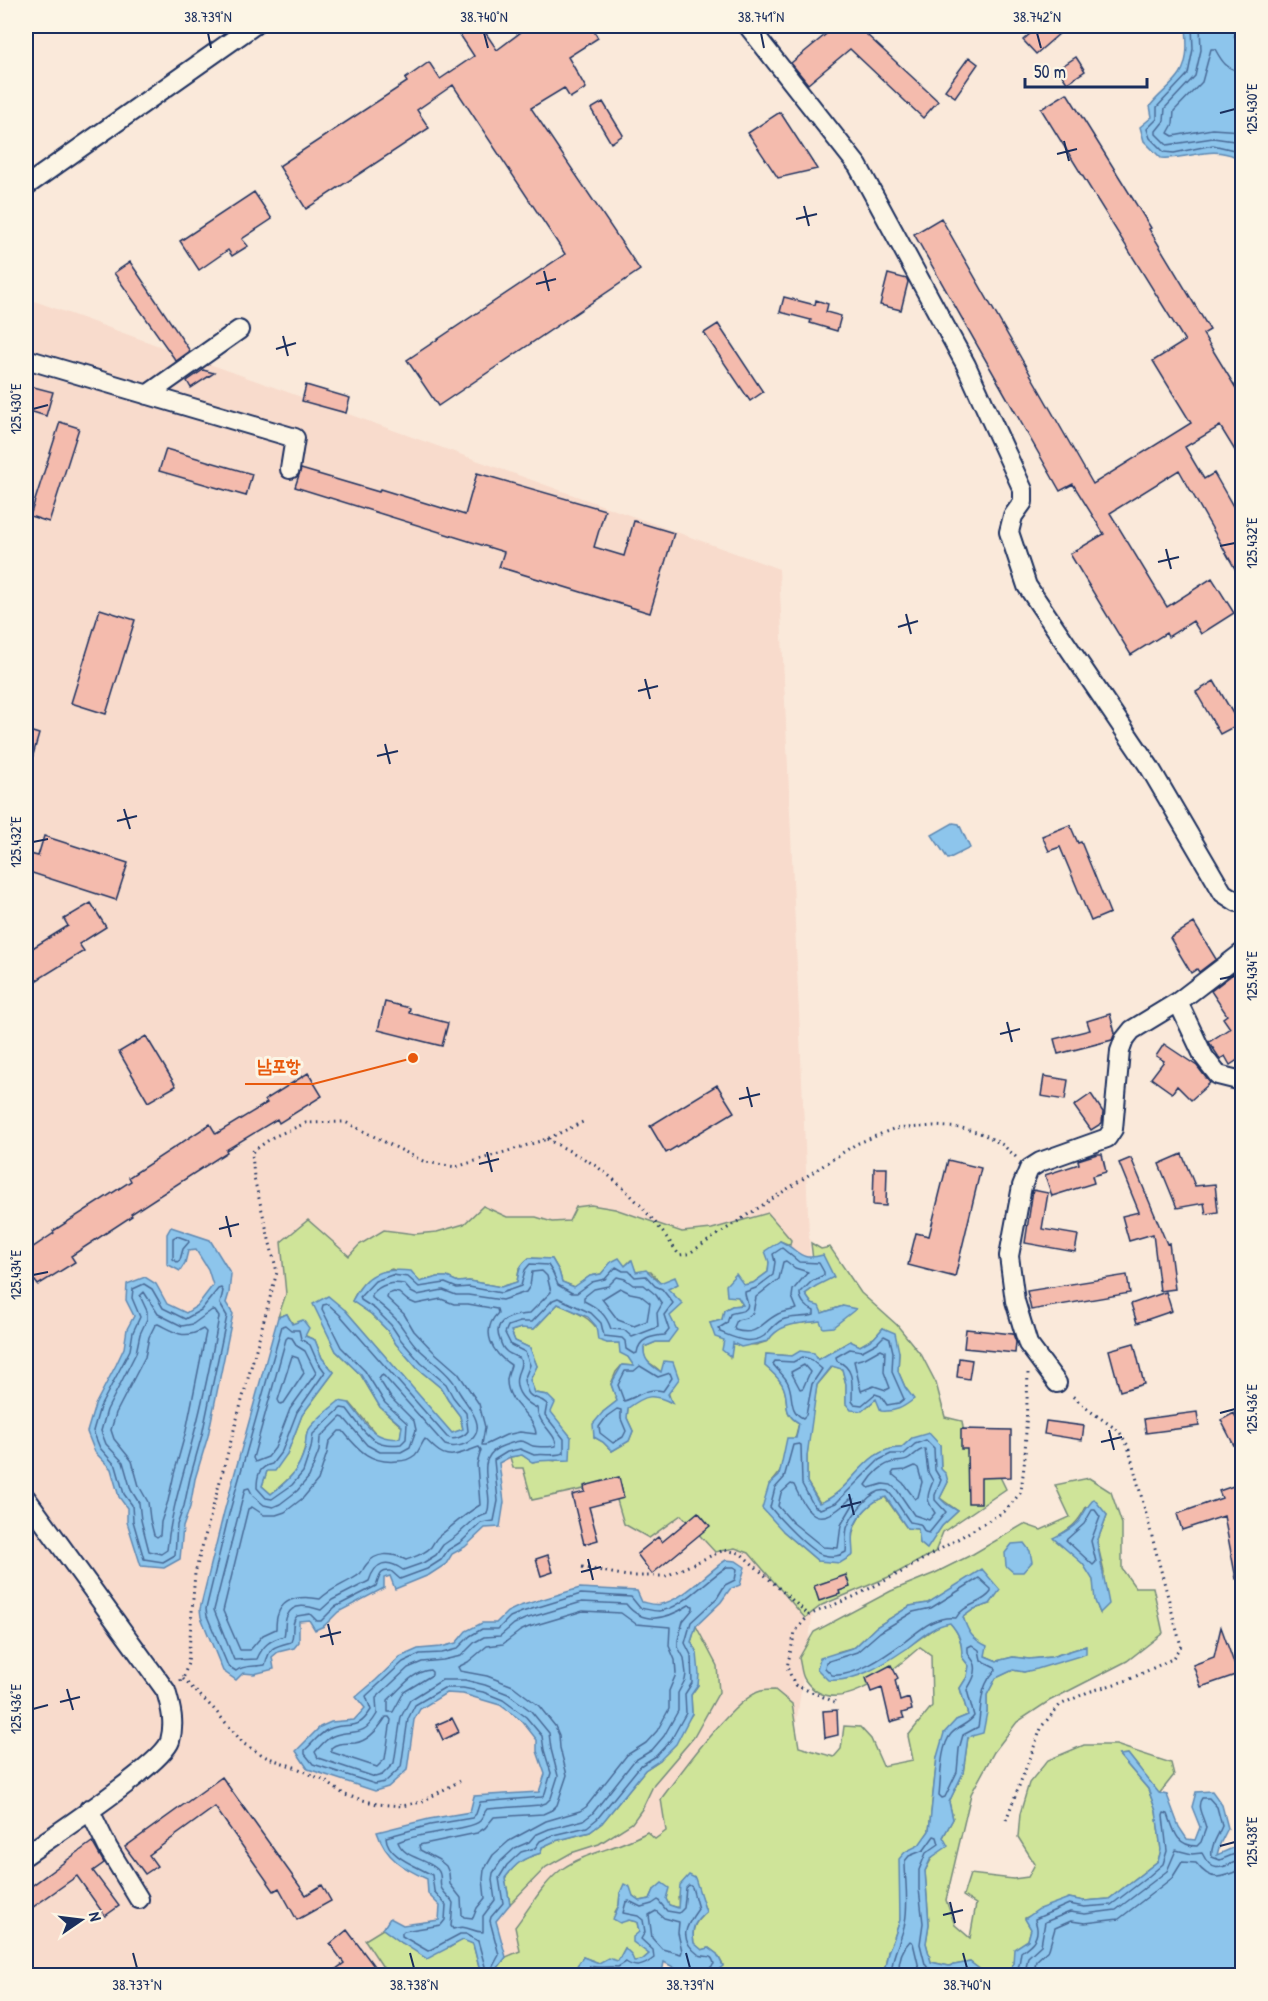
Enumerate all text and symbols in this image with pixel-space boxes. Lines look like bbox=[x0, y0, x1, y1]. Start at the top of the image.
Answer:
text: 38.739°N bbox=[184, 6, 232, 27]
text: 38.740°N bbox=[460, 6, 508, 27]
text: 38.741°N bbox=[738, 6, 784, 27]
text: 38.742°N bbox=[1013, 6, 1061, 27]
scale bar bbox=[1025, 51, 1146, 89]
text: 50 m bbox=[1034, 59, 1066, 84]
text: 125.430°E bbox=[1241, 83, 1262, 135]
text: 125.430°E bbox=[5, 383, 26, 435]
text: 125.432°E bbox=[1241, 517, 1262, 569]
text: 125.432°E bbox=[5, 816, 26, 868]
text: 125.434°E bbox=[1241, 951, 1262, 1001]
callout: 남포항 bbox=[245, 1048, 313, 1084]
text: 남포항 bbox=[257, 1053, 301, 1078]
text: 125.434°E bbox=[5, 1250, 26, 1300]
text: 125.436°E bbox=[1241, 1383, 1262, 1434]
text: 125.436°E bbox=[5, 1683, 26, 1734]
text: 125.438°E bbox=[1241, 1816, 1262, 1867]
north arrow bbox=[51, 1890, 111, 1950]
text: N bbox=[84, 1910, 107, 1924]
text: 38.737°N bbox=[112, 1974, 162, 1995]
text: 38.738°N bbox=[390, 1974, 438, 1995]
text: 38.739°N bbox=[666, 1974, 714, 1995]
text: 38.740°N bbox=[943, 1974, 991, 1995]

